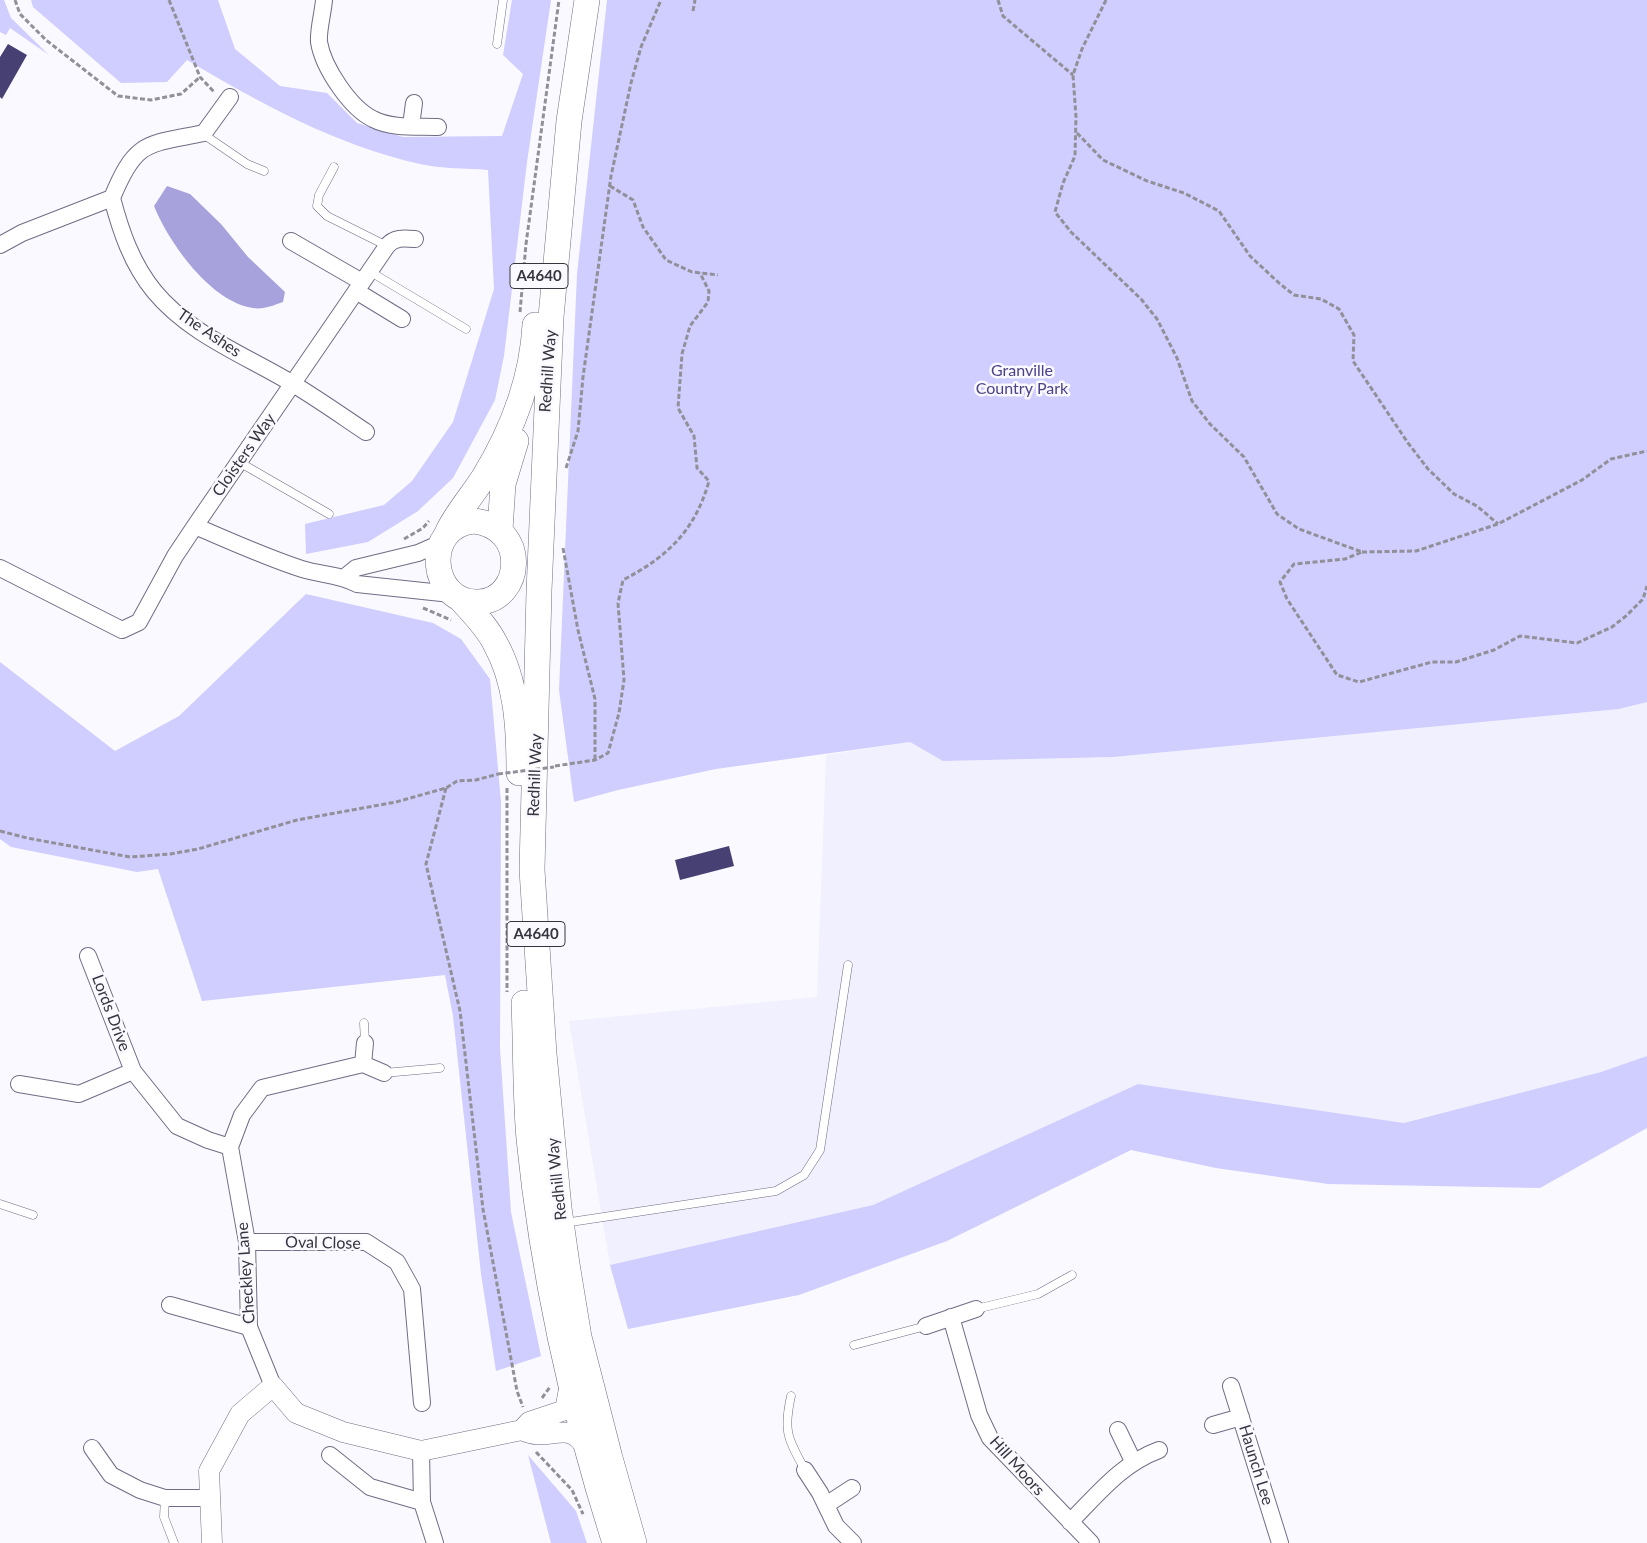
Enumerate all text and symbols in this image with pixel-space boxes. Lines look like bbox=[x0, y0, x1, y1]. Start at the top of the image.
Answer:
road number: A4640 bbox=[510, 264, 568, 288]
street label: The Ashes bbox=[173, 305, 245, 361]
street label: Redhill Way bbox=[536, 329, 560, 413]
park label: Granville Country Park bbox=[976, 361, 1068, 399]
street label: Cloisters Way bbox=[208, 410, 280, 500]
street label: Redhill Way bbox=[524, 733, 546, 817]
road number: A4640 bbox=[507, 922, 565, 946]
street label: Lords Drive bbox=[88, 972, 134, 1054]
street label: Redhill Way bbox=[543, 1137, 571, 1221]
street label: Checkley Lane bbox=[233, 1222, 259, 1324]
street label: Oval Close bbox=[285, 1233, 361, 1253]
street label: Haunch Lee bbox=[1235, 1423, 1277, 1507]
street label: Hill Moors bbox=[985, 1432, 1049, 1500]

